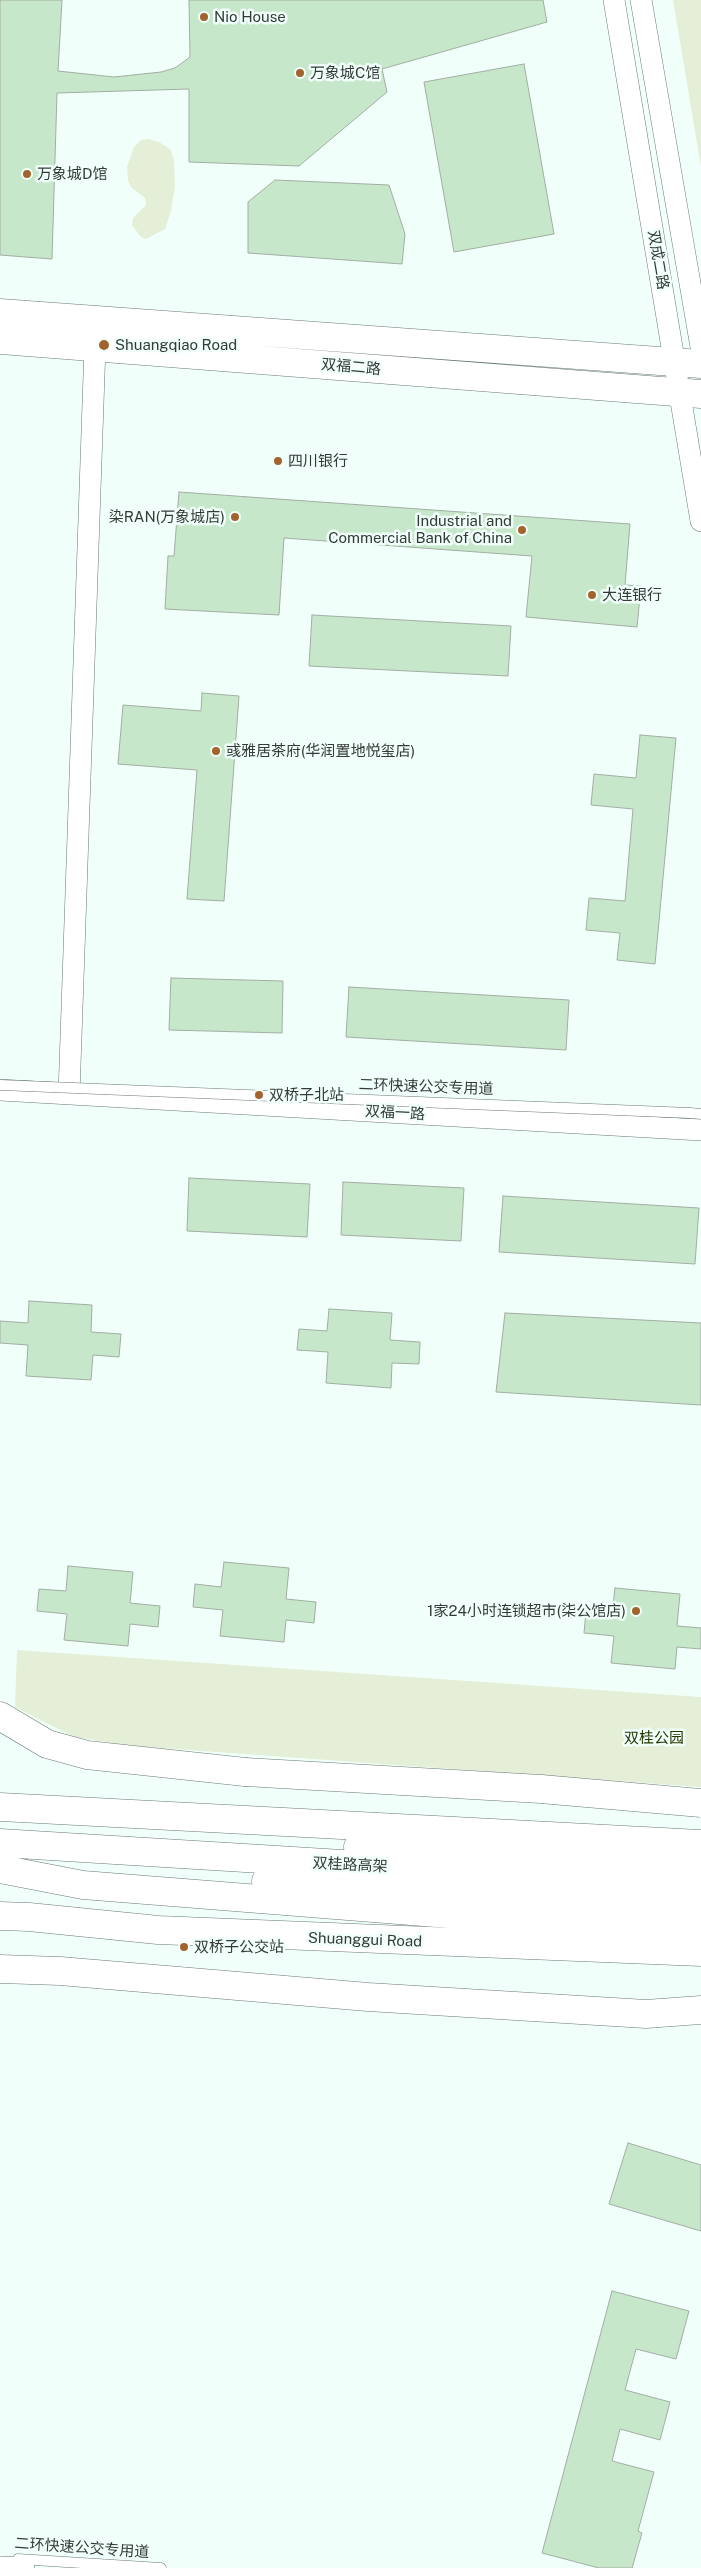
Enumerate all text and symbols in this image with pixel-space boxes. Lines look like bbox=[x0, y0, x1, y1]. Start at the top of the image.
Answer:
place label: Nio House bbox=[214, 8, 286, 26]
marker: Nio House bbox=[198, 11, 210, 23]
place label: 万象城C馆 bbox=[310, 64, 380, 82]
marker: 万象城C馆 bbox=[294, 67, 306, 79]
place label: 万象城D馆 bbox=[37, 165, 107, 183]
marker: 万象城D馆 bbox=[21, 168, 33, 180]
street label: 双成二路 bbox=[644, 229, 672, 291]
place label: Shuangqiao Road bbox=[115, 336, 237, 354]
marker: Shuangqiao Road bbox=[97, 338, 111, 352]
street label: 双福二路 bbox=[320, 355, 382, 379]
place label: 四川银行 bbox=[288, 452, 348, 470]
marker: 四川银行 bbox=[272, 455, 284, 467]
place label: 染RAN(万象城店) bbox=[109, 508, 225, 526]
marker: 染RAN(万象城店) bbox=[229, 511, 241, 523]
place label: Industrial and Commercial Bank of China bbox=[328, 512, 512, 547]
marker: Industrial and Commercial Bank of China bbox=[516, 524, 528, 536]
place label: 大连银行 bbox=[602, 586, 662, 604]
marker: 大连银行 bbox=[586, 589, 598, 601]
place label: 彧雅居茶府(华润置地悦玺店) bbox=[226, 742, 415, 760]
marker: 彧雅居茶府(华润置地悦玺店) bbox=[210, 745, 222, 757]
street label: 二环快速公交专用道 bbox=[358, 1076, 494, 1098]
place label: 双桥子北站 bbox=[269, 1086, 344, 1104]
marker: 双桥子北站 bbox=[253, 1089, 265, 1101]
street label: 双福一路 bbox=[365, 1102, 425, 1124]
place label: 1家24小时连锁超市(柒公馆店) bbox=[427, 1602, 626, 1620]
marker: 1家24小时连锁超市(柒公馆店) bbox=[630, 1605, 642, 1617]
park label: 双桂公园 bbox=[624, 1729, 684, 1747]
street label: 双桂路高架 bbox=[312, 1854, 388, 1876]
street label: Shuanggui Road bbox=[308, 1929, 422, 1951]
place label: 双桥子公交站 bbox=[194, 1938, 284, 1956]
marker: 双桥子公交站 bbox=[178, 1941, 190, 1953]
street label: 二环快速公交专用道 bbox=[14, 2534, 150, 2562]

